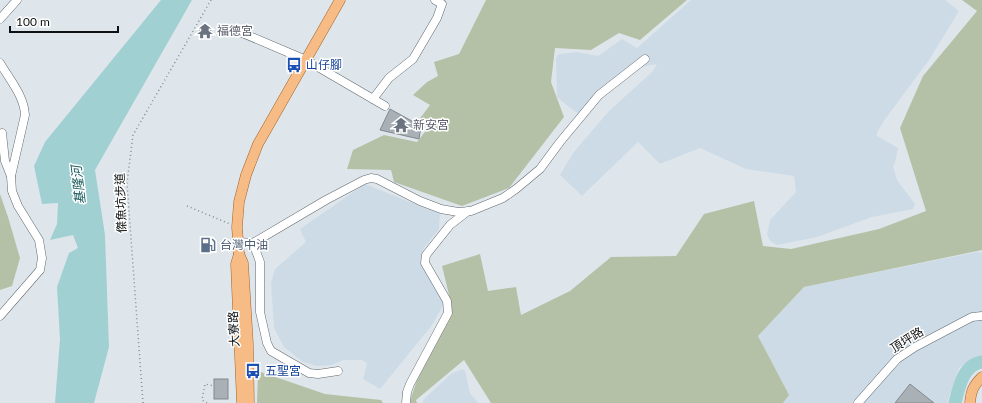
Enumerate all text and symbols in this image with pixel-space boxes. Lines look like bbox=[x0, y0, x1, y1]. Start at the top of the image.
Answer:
scale bar bbox=[10, 8, 118, 34]
text: 100 m bbox=[16, 14, 50, 29]
temple icon: 福德宮 bbox=[196, 22, 214, 40]
place label: 福德宮 bbox=[217, 23, 253, 38]
bus stop icon: 山仔腳 bbox=[285, 56, 303, 74]
place label: 山仔腳 bbox=[306, 57, 342, 72]
temple icon: 新安宮 bbox=[392, 116, 410, 134]
place label: 新安宮 bbox=[413, 117, 449, 132]
water label: 基隆河 bbox=[67, 162, 88, 205]
street label: 傑魚坑步道 bbox=[112, 173, 129, 233]
fuel station icon: 台灣中油 bbox=[199, 236, 217, 254]
place label: 台灣中油 bbox=[220, 237, 268, 252]
street label: 大寮路 bbox=[225, 311, 242, 347]
street label: 頂坪路 bbox=[887, 324, 926, 355]
bus stop icon: 五聖宮 bbox=[244, 362, 262, 380]
place label: 五聖宮 bbox=[265, 363, 301, 378]

